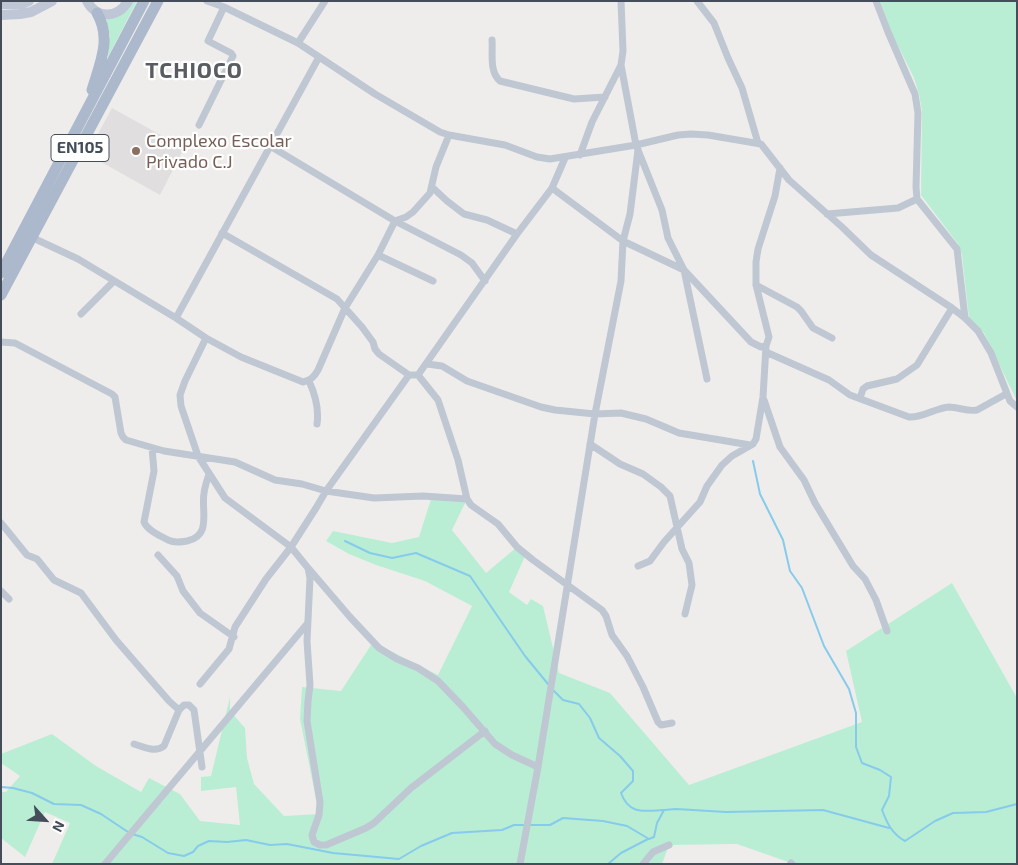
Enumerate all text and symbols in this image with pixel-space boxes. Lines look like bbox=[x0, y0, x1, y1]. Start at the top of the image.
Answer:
district label: TCHIOCO bbox=[144, 58, 244, 84]
place label: Complexo Escolar Privado C.J bbox=[146, 130, 292, 172]
road number: EN105 bbox=[51, 134, 109, 162]
marker: Complexo Escolar Privado C.J bbox=[130, 145, 142, 157]
north arrow bbox=[20, 795, 70, 845]
text: N bbox=[49, 819, 69, 835]

